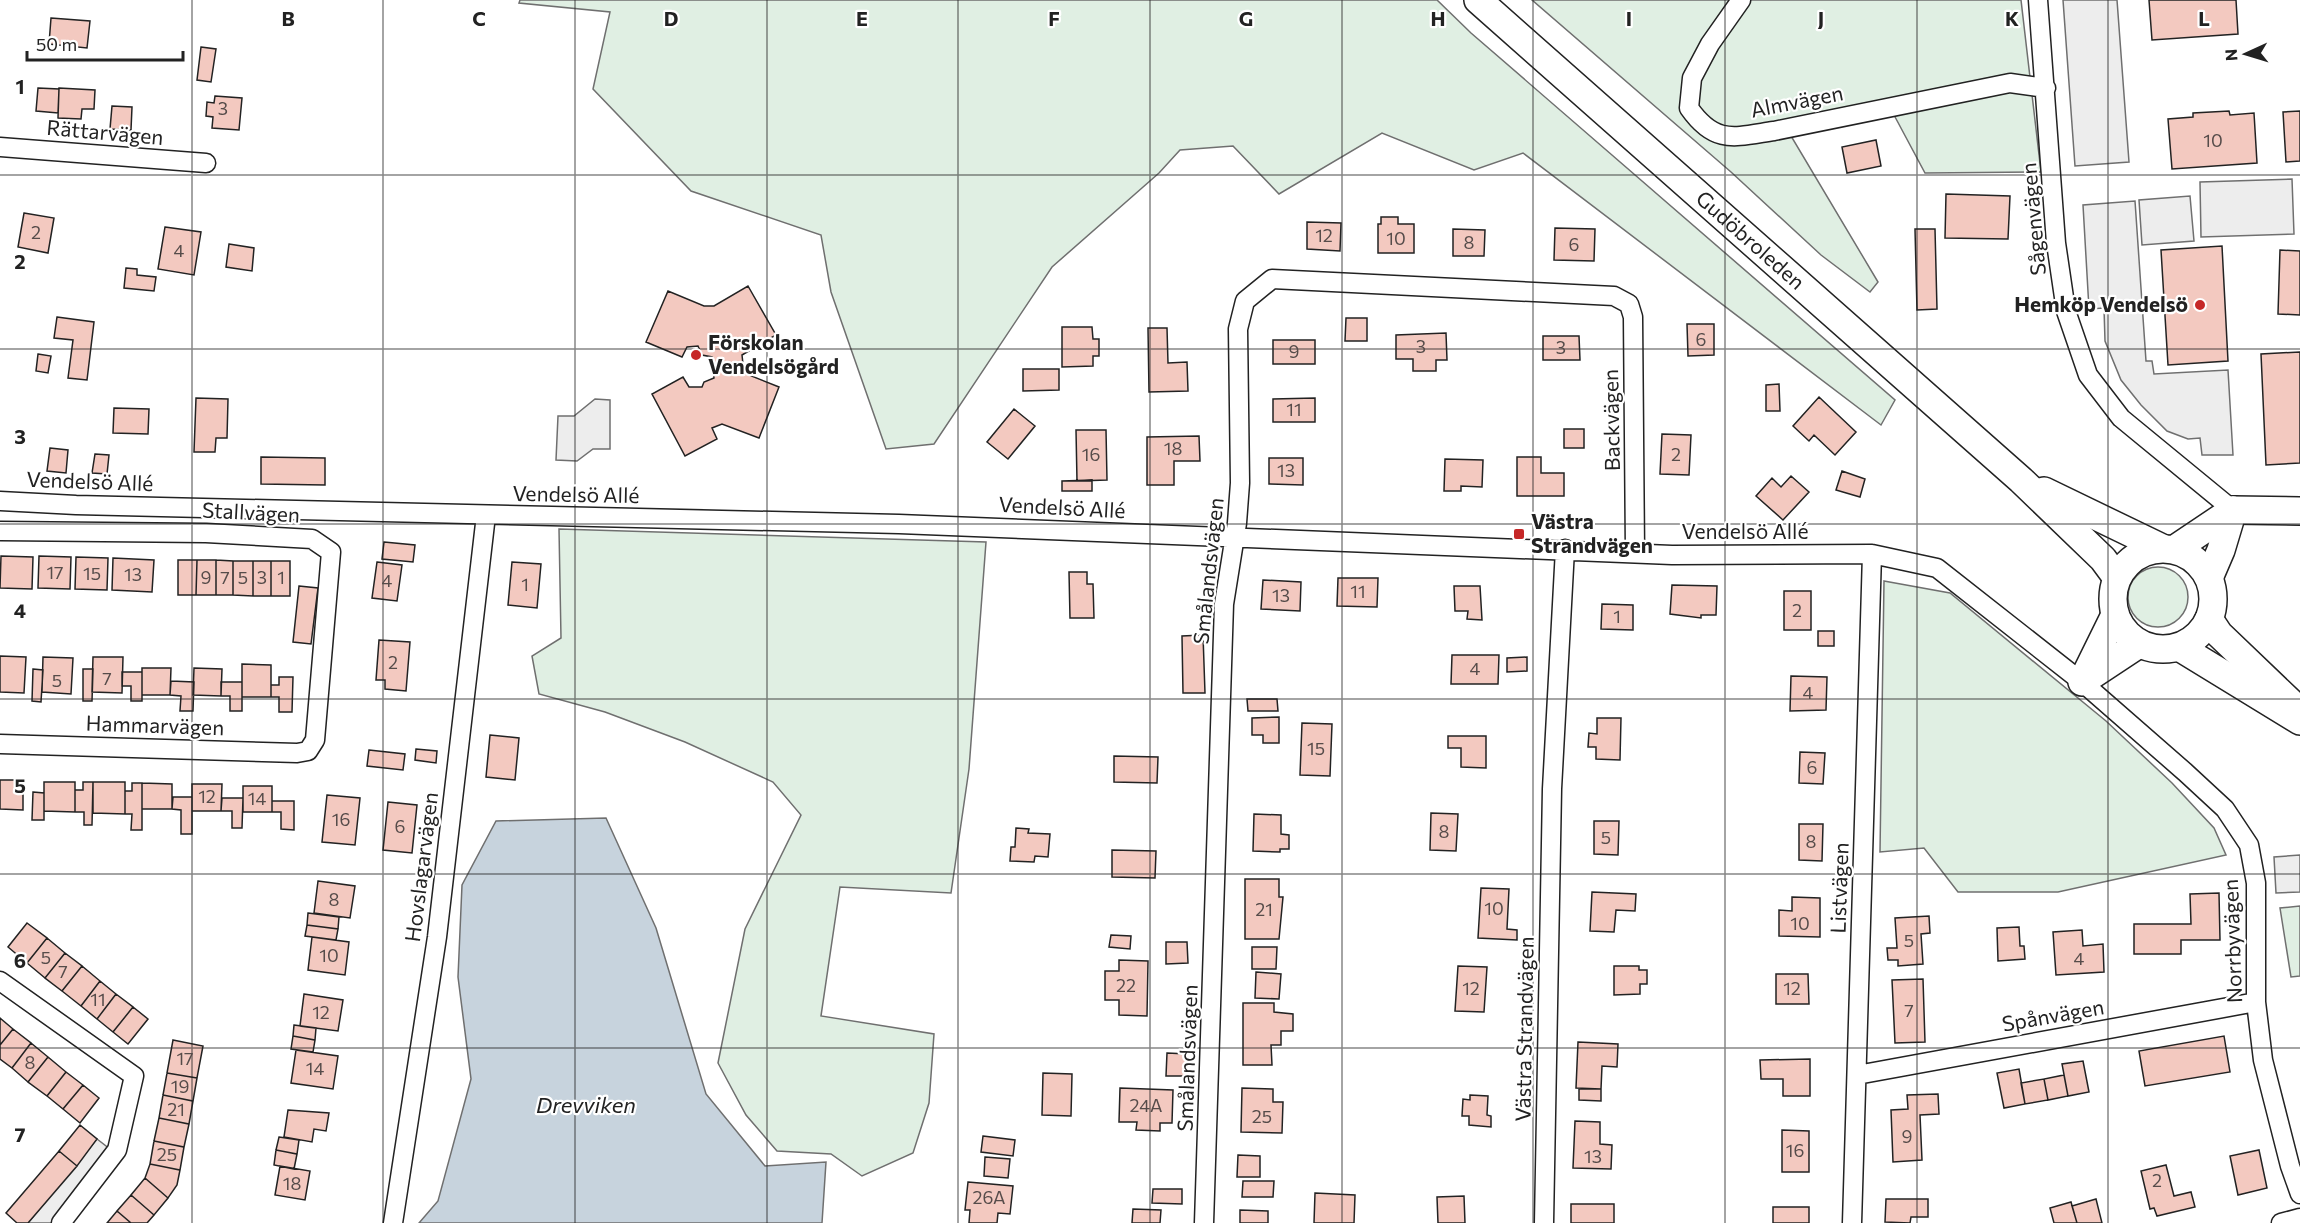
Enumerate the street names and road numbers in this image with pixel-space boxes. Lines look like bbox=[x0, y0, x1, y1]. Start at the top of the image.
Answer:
street label: Almvägen bbox=[1748, 79, 1845, 122]
street label: Rättarvägen bbox=[46, 114, 165, 149]
street label: Sågenvägen bbox=[2015, 162, 2050, 276]
street label: Gudöbroleden bbox=[1692, 185, 1810, 294]
street label: Backvägen bbox=[1597, 369, 1624, 471]
street label: Vendelsö Allé bbox=[26, 466, 154, 495]
street label: Vendelsö Allé bbox=[512, 480, 640, 507]
street label: Vendelsö Allé bbox=[998, 491, 1126, 522]
street label: Stallvägen bbox=[201, 496, 301, 527]
street label: Smålandsvägen bbox=[1187, 496, 1228, 645]
street label: Vendelsö Allé bbox=[1682, 518, 1808, 543]
street label: Hammarvägen bbox=[85, 710, 225, 739]
street label: Hovslagarvägen bbox=[399, 790, 442, 943]
street label: Listvägen bbox=[1824, 842, 1853, 934]
street label: Norrbyvägen bbox=[2217, 879, 2246, 1003]
street label: Västra Strandvägen bbox=[1509, 936, 1538, 1122]
street label: Smålandsvägen bbox=[1171, 984, 1202, 1132]
street label: Spånvägen bbox=[2000, 993, 2106, 1036]

